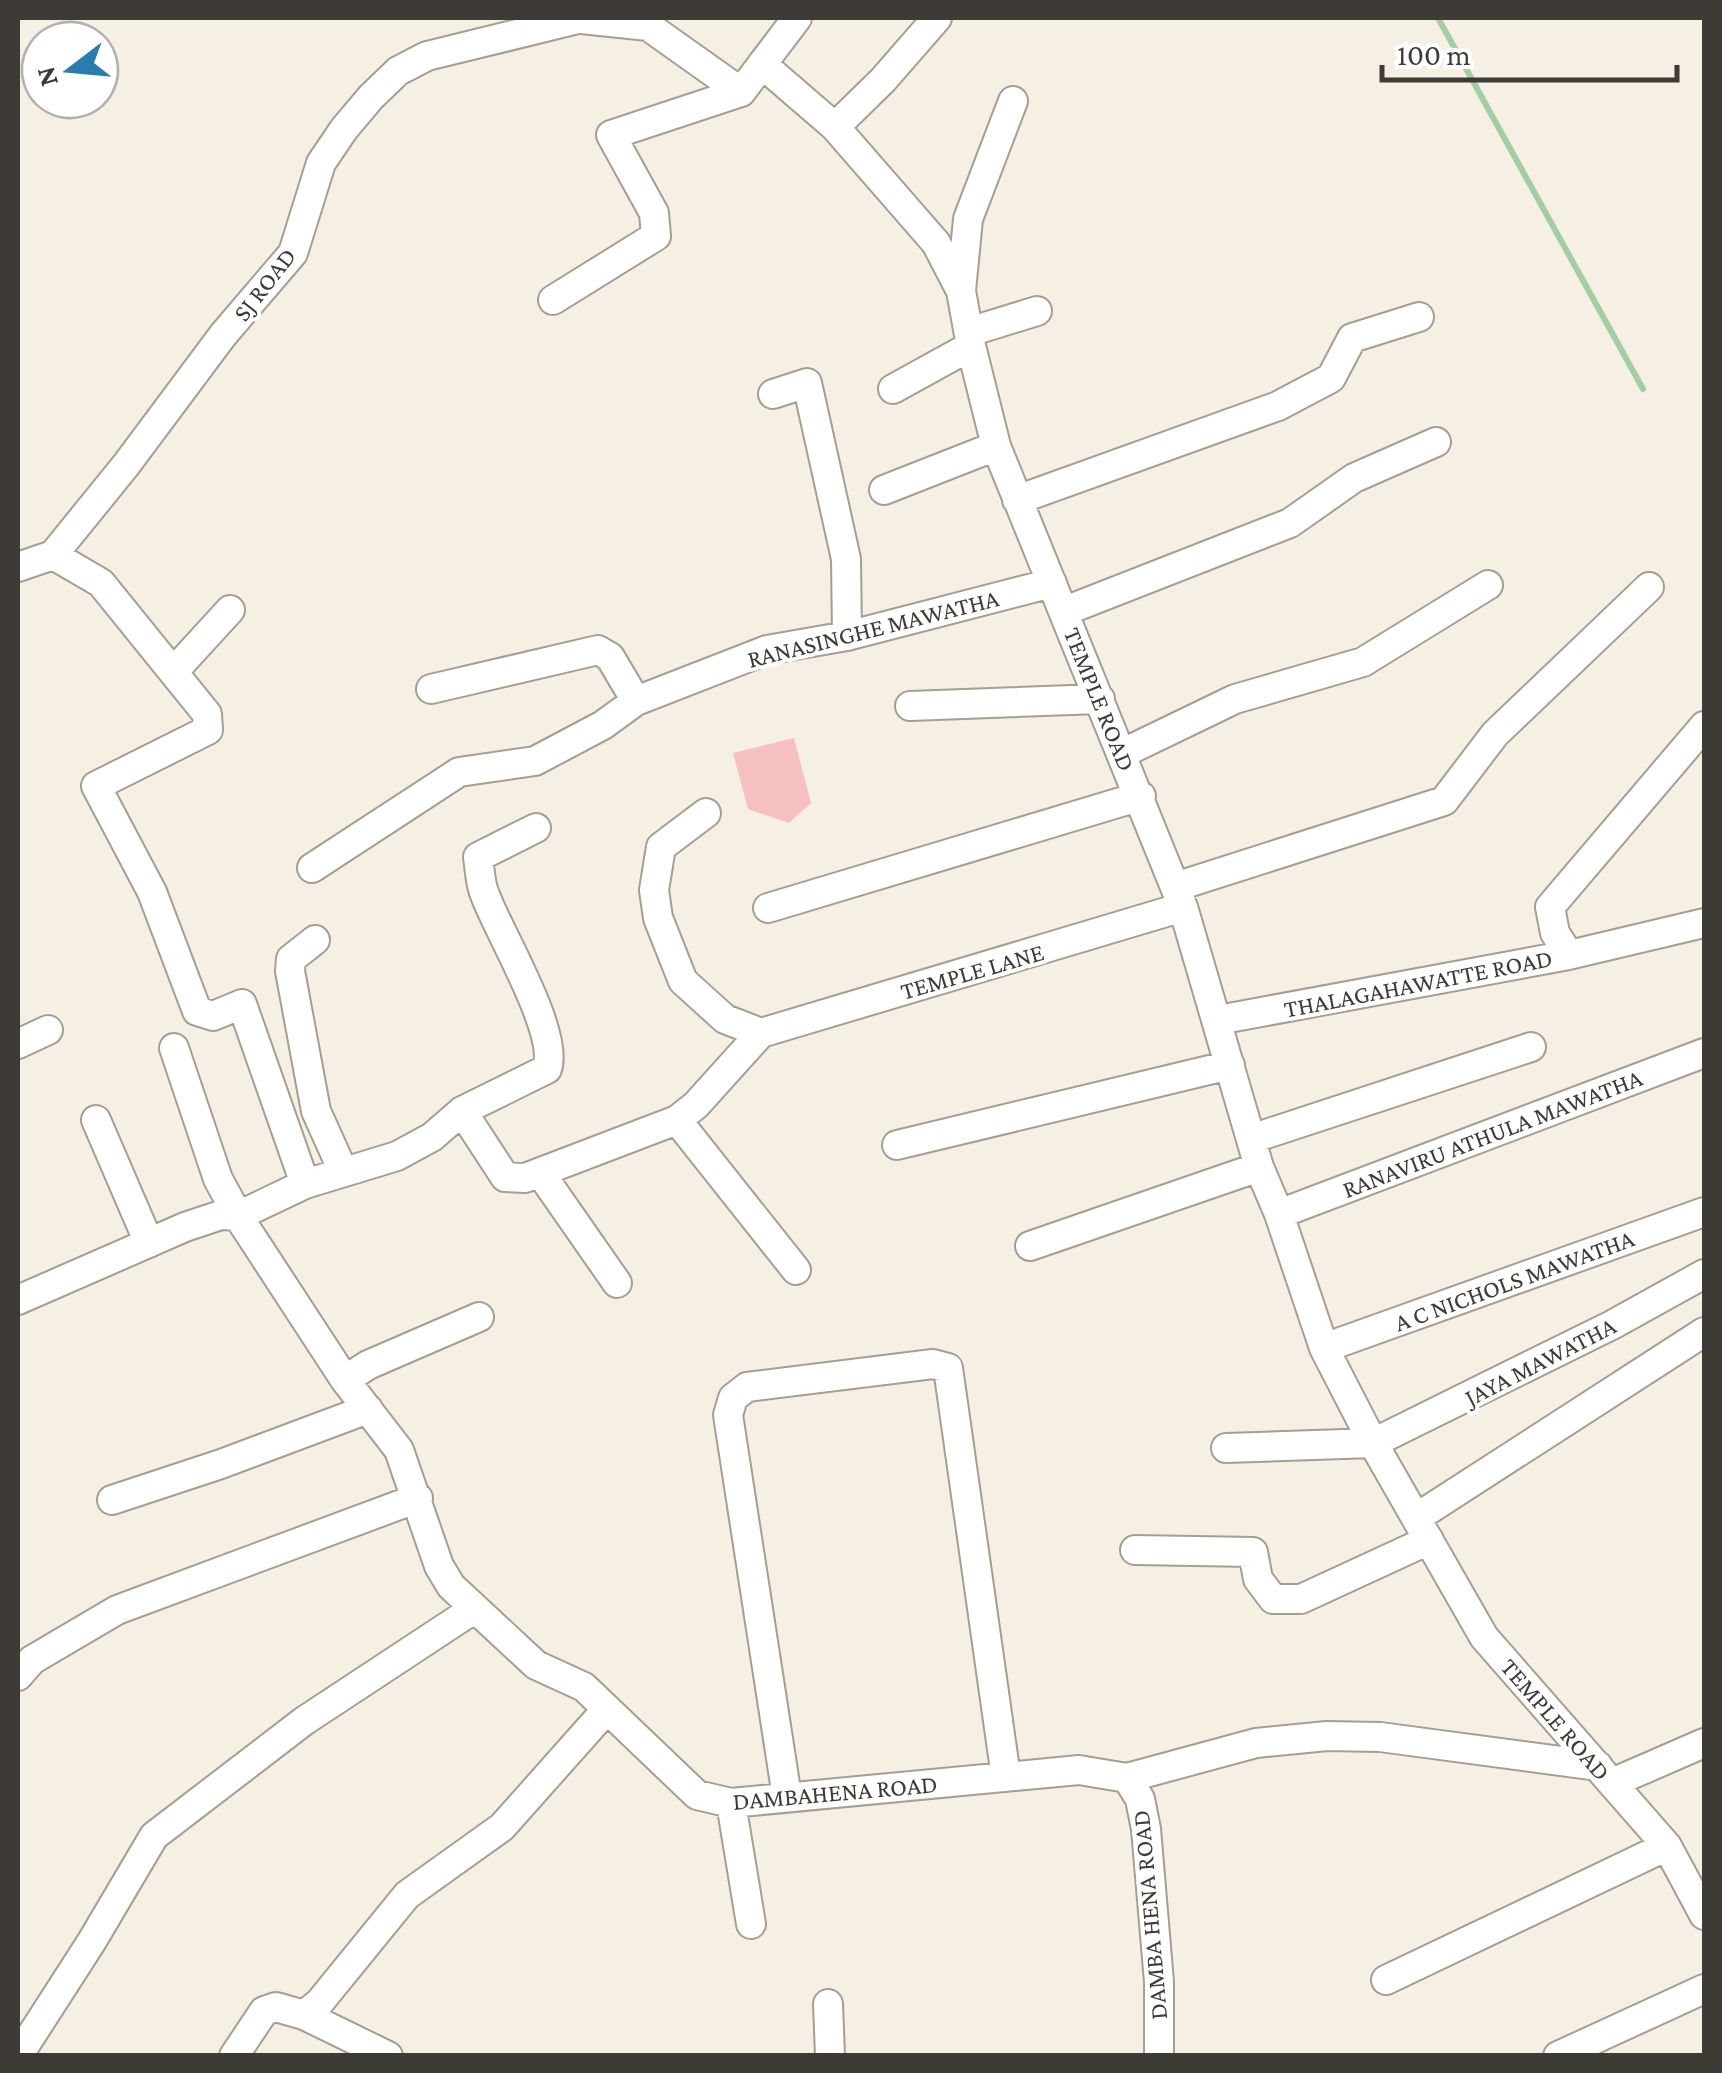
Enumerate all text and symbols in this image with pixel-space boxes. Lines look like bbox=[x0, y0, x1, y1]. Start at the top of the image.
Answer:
north arrow bbox=[20, 20, 120, 120]
scale bar bbox=[1382, 20, 1677, 82]
text: 100 m bbox=[1397, 38, 1471, 71]
text: N bbox=[29, 63, 64, 90]
street label: SJ ROAD bbox=[228, 242, 302, 327]
street label: RANASINGHE MAWATHA bbox=[745, 584, 1002, 673]
street label: TEMPLE ROAD bbox=[1058, 624, 1141, 775]
street label: TEMPLE LANE bbox=[897, 938, 1047, 1005]
street label: THALAGAHAWATTE ROAD bbox=[1282, 944, 1555, 1023]
street label: RANAVIRU ATHULA MAWATHA bbox=[1339, 1063, 1646, 1203]
street label: A C NICHOLS MAWATHA bbox=[1391, 1224, 1638, 1336]
street label: JAYA MAWATHA bbox=[1458, 1311, 1621, 1413]
street label: TEMPLE ROAD bbox=[1495, 1653, 1616, 1786]
street label: DAMBAHENA ROAD bbox=[731, 1770, 939, 1815]
street label: DAMBA HENA ROAD bbox=[1127, 1809, 1172, 2021]

